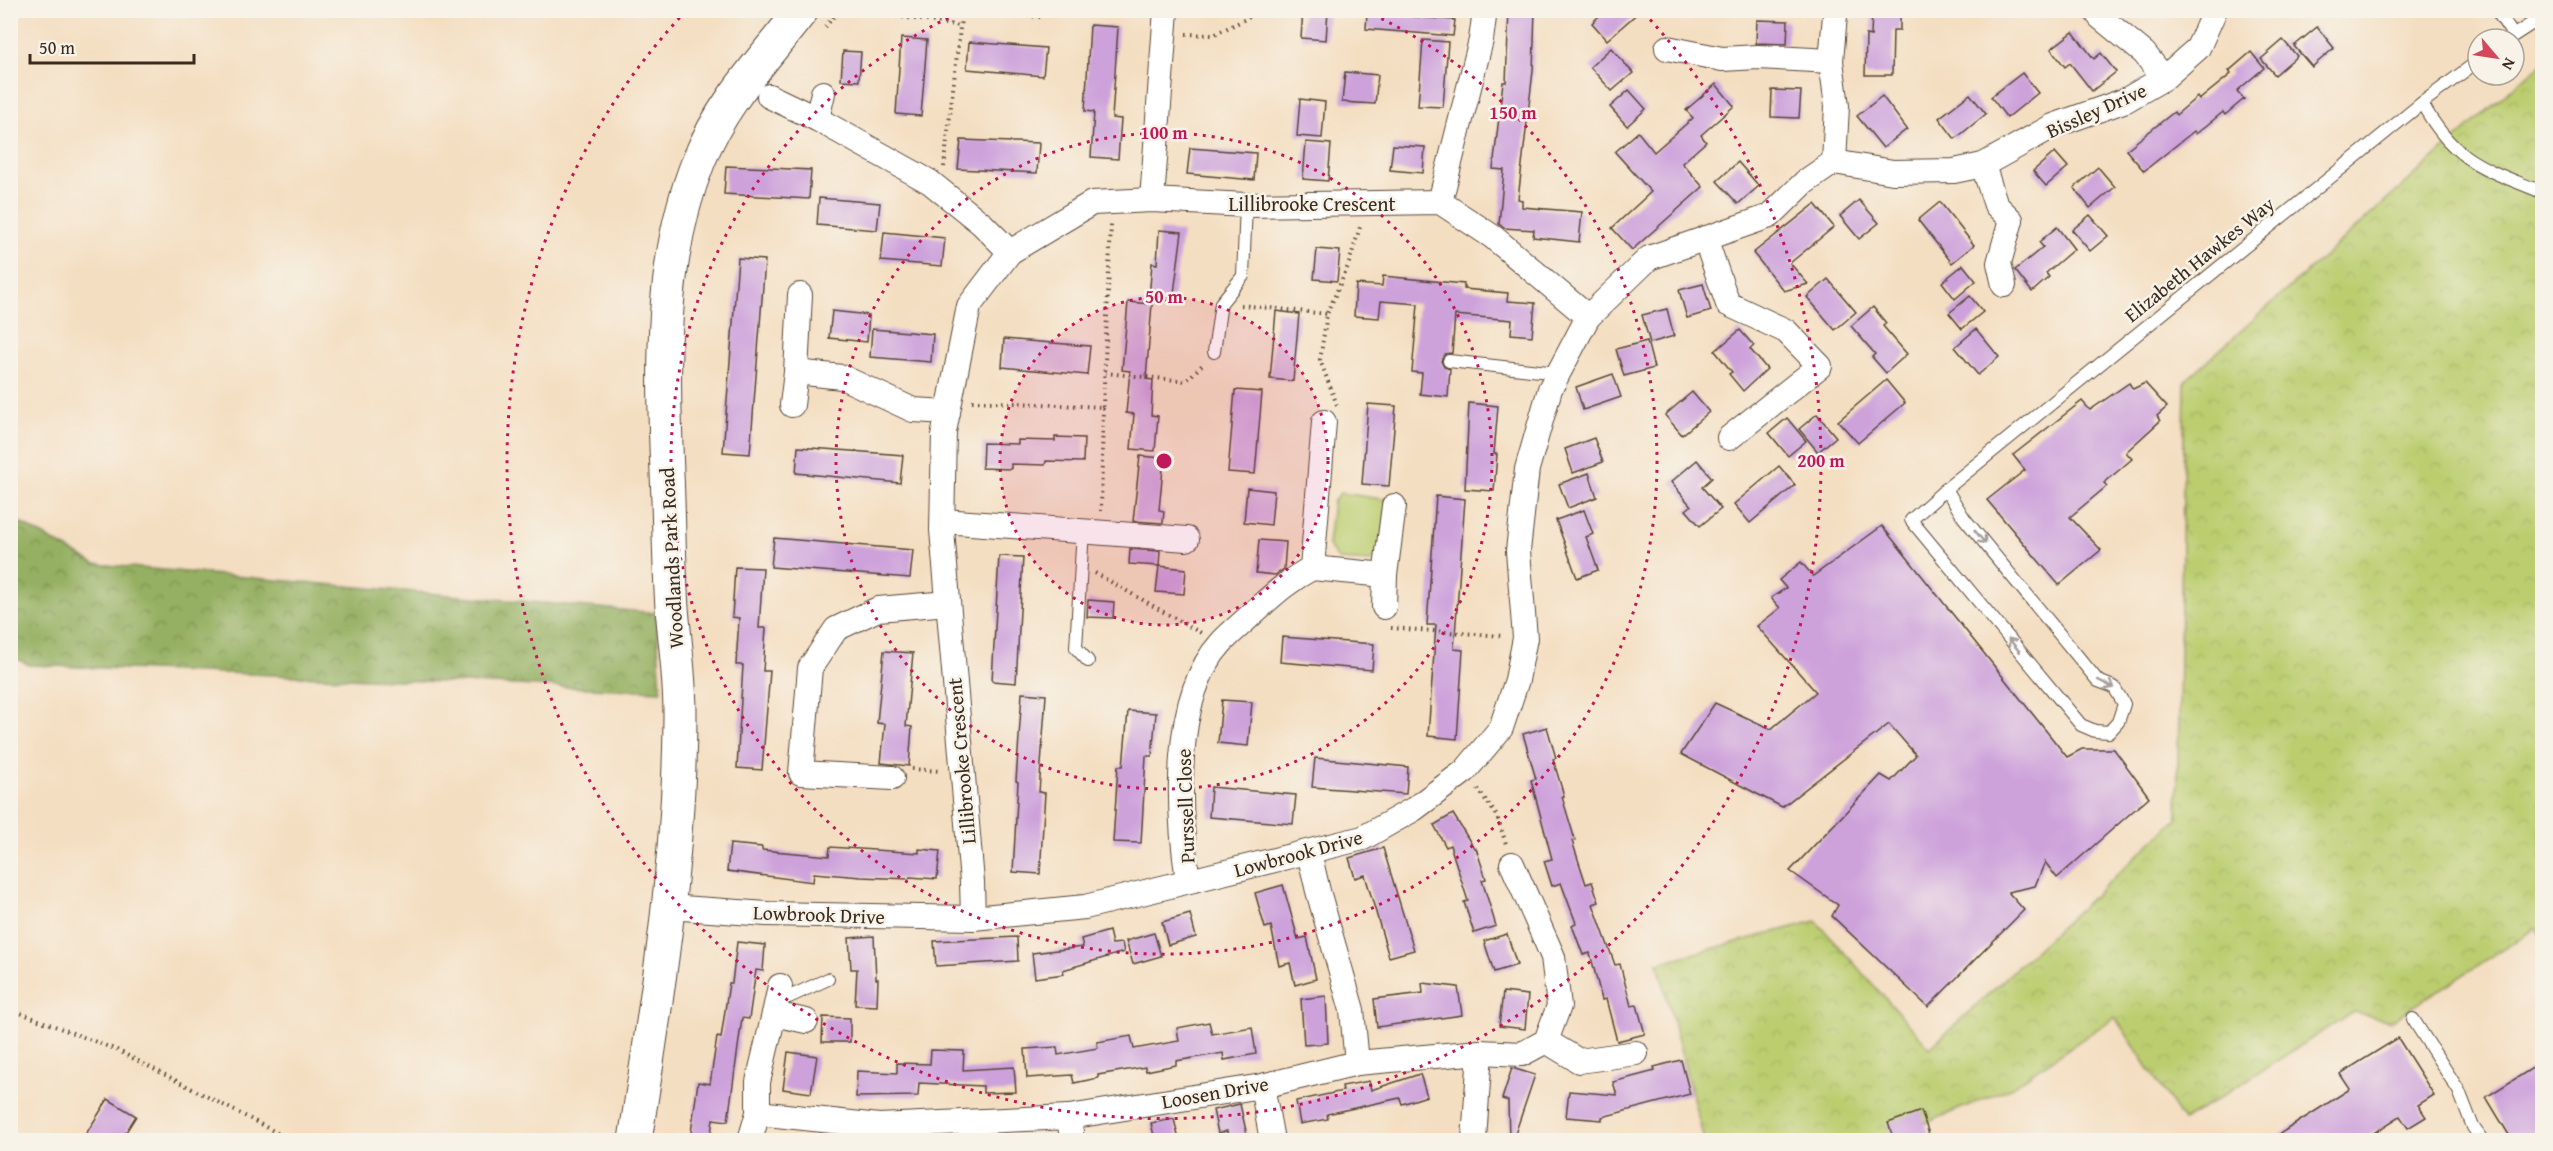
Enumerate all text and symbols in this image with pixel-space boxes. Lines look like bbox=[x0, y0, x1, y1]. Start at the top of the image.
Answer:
scale bar bbox=[30, 27, 194, 65]
north arrow bbox=[2466, 27, 2526, 87]
text: 50 m bbox=[39, 34, 75, 61]
text: N bbox=[2496, 54, 2522, 75]
street label: Bissley Drive bbox=[2041, 75, 2151, 145]
text: 150 m bbox=[1489, 99, 1537, 126]
text: 100 m bbox=[1140, 119, 1188, 146]
street label: Lillibrooke Crescent bbox=[1228, 189, 1396, 218]
street label: Elizabeth Hawkes Way bbox=[2118, 189, 2280, 329]
text: 50 m bbox=[1145, 283, 1184, 310]
text: 200 m bbox=[1797, 447, 1845, 474]
centre of rings bbox=[1154, 451, 1174, 471]
street label: Woodlands Park Road bbox=[652, 466, 690, 649]
one-way arrow bbox=[1973, 529, 1986, 545]
one-way arrow bbox=[2008, 637, 2021, 653]
street label: Lillibrooke Crescent bbox=[939, 676, 983, 846]
one-way arrow bbox=[2097, 679, 2115, 691]
street label: Purssell Close bbox=[1169, 748, 1201, 864]
street label: Lowbrook Drive bbox=[1231, 822, 1365, 884]
street label: Lowbrook Drive bbox=[753, 897, 885, 931]
street label: Loosen Drive bbox=[1159, 1068, 1271, 1116]

